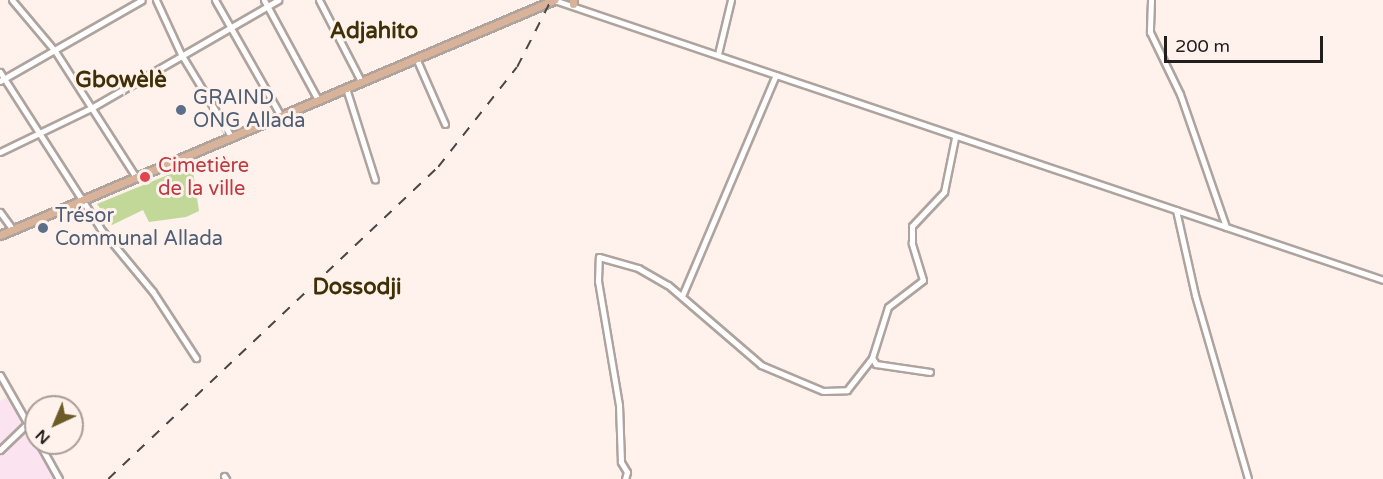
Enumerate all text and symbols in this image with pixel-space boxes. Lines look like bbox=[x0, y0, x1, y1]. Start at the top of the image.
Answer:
district label: Adjahito bbox=[330, 19, 418, 45]
scale bar bbox=[1167, 24, 1326, 62]
text: 200 m bbox=[1175, 35, 1230, 57]
district label: Gbowèlè bbox=[75, 68, 167, 94]
place label: GRAIND ONG Allada bbox=[193, 86, 305, 133]
marker: GRAIND ONG Allada bbox=[174, 103, 188, 117]
place label: Cimetière de la ville bbox=[158, 154, 249, 201]
marker: Cimetière de la ville bbox=[136, 168, 154, 186]
place label: Trésor Communal Allada bbox=[55, 204, 223, 251]
marker: Trésor Communal Allada bbox=[36, 221, 50, 235]
district label: Dossodji bbox=[313, 275, 401, 301]
north arrow bbox=[24, 395, 84, 455]
text: N bbox=[31, 425, 54, 448]

